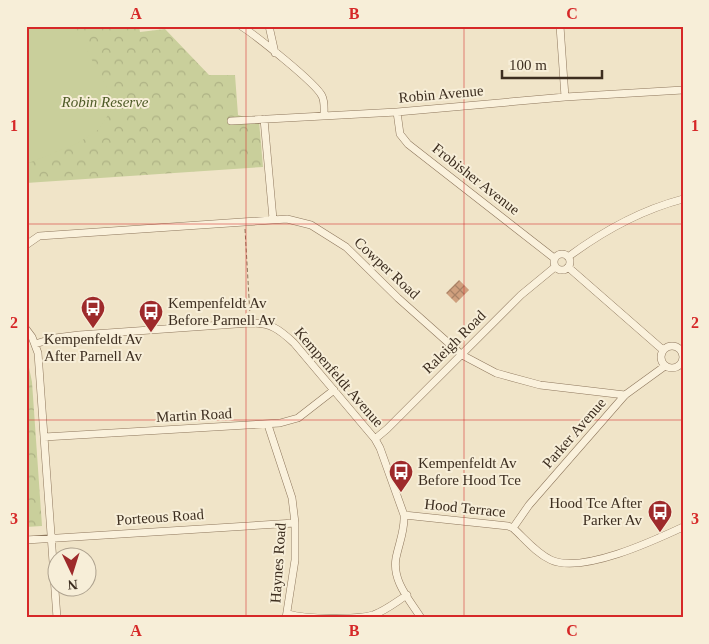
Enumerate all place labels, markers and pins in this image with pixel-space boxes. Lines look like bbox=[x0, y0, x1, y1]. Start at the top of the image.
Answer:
bus stop icon: Kempenfeldt Av After Parnell Av bbox=[80, 295, 106, 329]
place label: Kempenfeldt Av Before Parnell Av bbox=[168, 295, 276, 328]
bus stop icon: Kempenfeldt Av Before Parnell Av bbox=[138, 299, 164, 333]
place label: Kempenfeldt Av After Parnell Av bbox=[44, 331, 143, 364]
place label: Kempenfeldt Av Before Hood Tce bbox=[418, 455, 521, 488]
bus stop icon: Kempenfeldt Av Before Hood Tce bbox=[388, 459, 414, 493]
place label: Hood Tce After Parker Av bbox=[549, 495, 642, 528]
bus stop icon: Hood Tce After Parker Av bbox=[647, 499, 673, 533]

